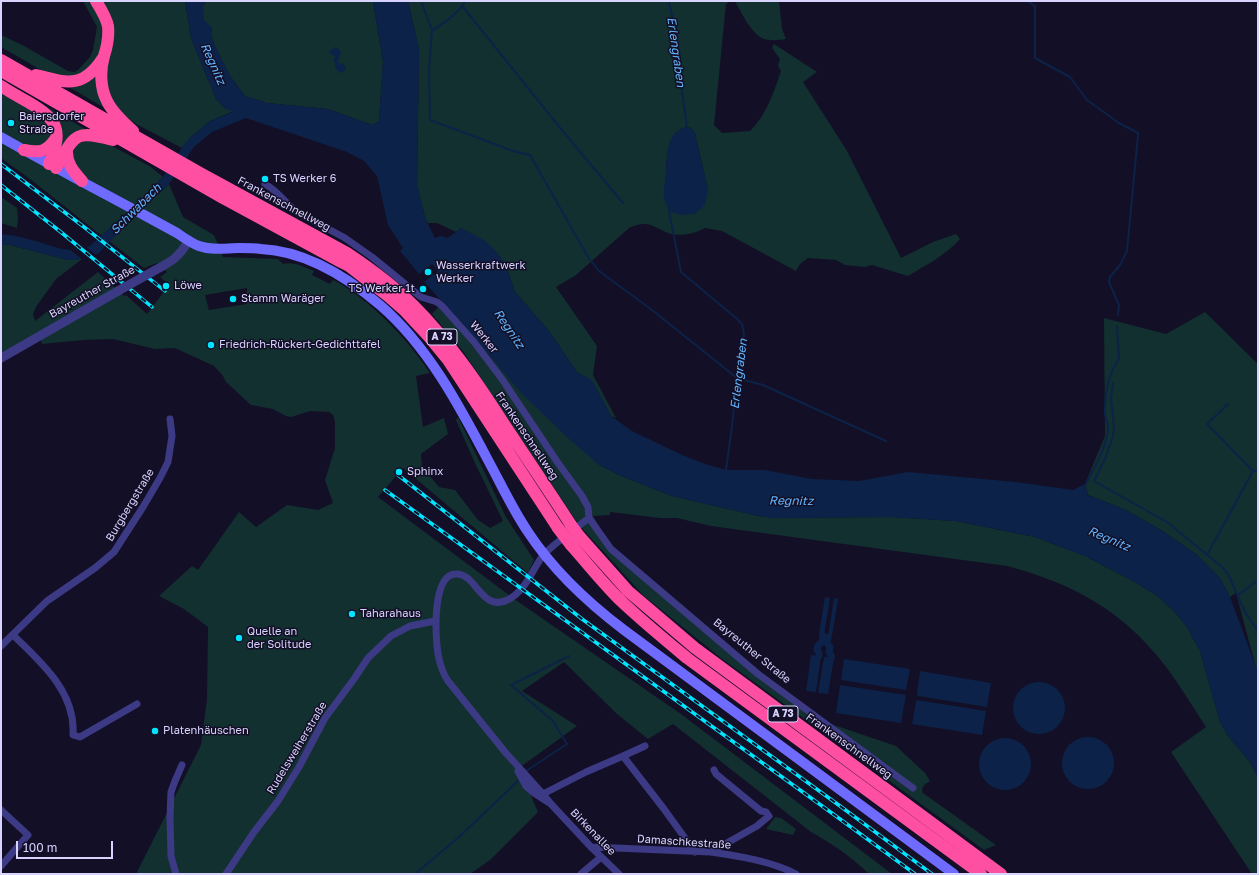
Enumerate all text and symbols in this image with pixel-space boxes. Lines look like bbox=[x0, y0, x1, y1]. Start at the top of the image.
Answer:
water label: Erlengraben bbox=[664, 16, 688, 88]
water label: Regnitz bbox=[197, 41, 229, 87]
place label: Baiersdorfer Straße bbox=[19, 110, 84, 136]
marker: Baiersdorfer Straße bbox=[6, 118, 16, 128]
place label: TS Werker 6 bbox=[273, 172, 336, 186]
street label: Frankenschnellweg bbox=[235, 174, 333, 234]
marker: TS Werker 6 bbox=[260, 174, 270, 184]
water label: Schwabach bbox=[108, 181, 164, 237]
place label: Wasserkraftwerk Werker bbox=[436, 259, 526, 285]
street label: Bayreuther Straße bbox=[47, 263, 137, 321]
marker: Wasserkraftwerk Werker bbox=[423, 267, 433, 277]
place label: Löwe bbox=[174, 279, 202, 293]
marker: Löwe bbox=[161, 281, 171, 291]
place label: TS Werker 1t bbox=[349, 282, 415, 296]
marker: TS Werker 1t bbox=[418, 284, 428, 294]
place label: Stamm Waräger bbox=[241, 292, 325, 306]
marker: Stamm Waräger bbox=[228, 294, 238, 304]
water label: Regnitz bbox=[491, 307, 527, 351]
street label: Werker bbox=[467, 318, 501, 356]
road number: A 73 bbox=[427, 329, 457, 345]
place label: Friedrich-Rückert-Gedichttafel bbox=[219, 338, 380, 352]
water label: Erlengraben bbox=[728, 338, 750, 410]
marker: Friedrich-Rückert-Gedichttafel bbox=[206, 340, 216, 350]
street label: Frankenschnellweg bbox=[493, 389, 561, 483]
place label: Sphinx bbox=[407, 465, 443, 479]
street label: Burgbergstraße bbox=[103, 466, 157, 544]
marker: Sphinx bbox=[394, 467, 404, 477]
water label: Regnitz bbox=[769, 493, 813, 509]
water label: Regnitz bbox=[1086, 524, 1132, 554]
place label: Taharahaus bbox=[360, 607, 421, 621]
marker: Taharahaus bbox=[347, 609, 357, 619]
street label: Bayreuther Straße bbox=[711, 616, 793, 686]
place label: Quelle an der Solitude bbox=[247, 625, 311, 651]
marker: Quelle an der Solitude bbox=[234, 633, 244, 643]
street label: Rudelsweiherstraße bbox=[264, 699, 330, 797]
road number: A 73 bbox=[768, 706, 798, 722]
street label: Frankenschnellweg bbox=[803, 710, 895, 782]
place label: Platenhäuschen bbox=[163, 724, 249, 738]
marker: Platenhäuschen bbox=[150, 726, 160, 736]
street label: Birkenallee bbox=[568, 806, 618, 858]
street label: Damaschkestraße bbox=[637, 832, 731, 852]
scale bar bbox=[18, 833, 115, 859]
text: 100 m bbox=[23, 840, 57, 855]

